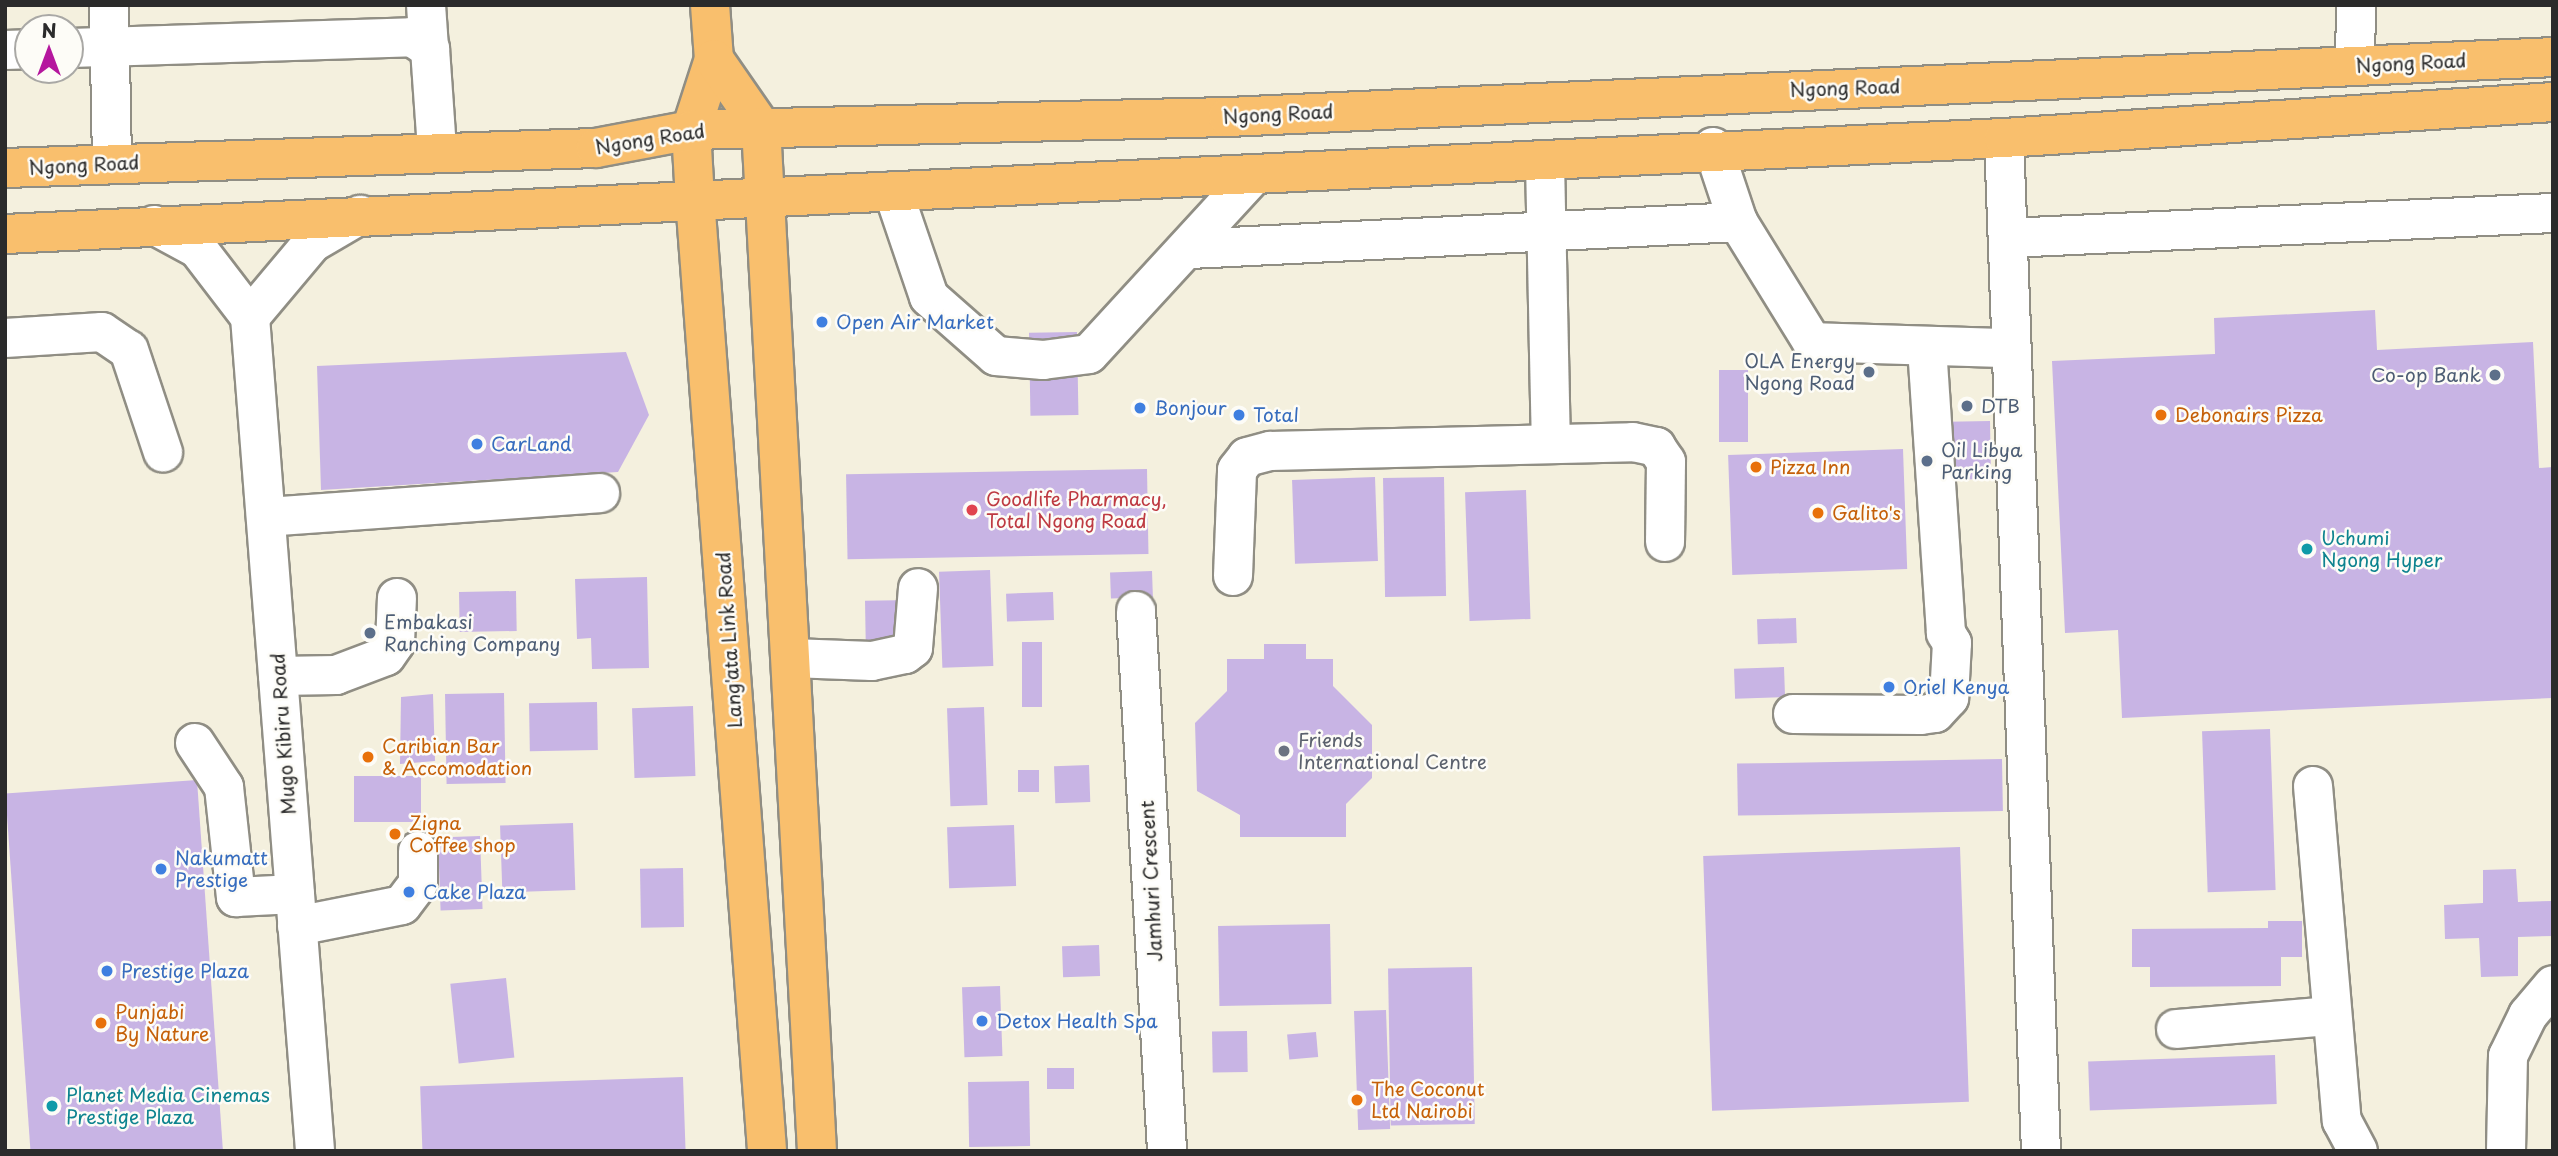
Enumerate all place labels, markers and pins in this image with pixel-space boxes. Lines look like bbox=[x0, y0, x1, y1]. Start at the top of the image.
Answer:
place label: Open Air Market bbox=[836, 311, 992, 333]
marker: Open Air Market bbox=[814, 314, 830, 330]
place label: OLA Energy Ngong Road bbox=[1744, 350, 1855, 394]
marker: OLA Energy Ngong Road bbox=[1861, 364, 1877, 380]
place label: Co-op Bank bbox=[2371, 364, 2481, 386]
marker: Co-op Bank bbox=[2487, 367, 2503, 383]
place label: DTB bbox=[1981, 395, 2020, 417]
place label: Bonjour bbox=[1154, 397, 1227, 419]
marker: DTB bbox=[1959, 398, 1975, 414]
marker: Bonjour bbox=[1132, 400, 1148, 416]
place label: Total bbox=[1253, 404, 1299, 426]
place label: Debonairs Pizza bbox=[2175, 404, 2321, 426]
marker: Total bbox=[1231, 407, 1247, 423]
marker: Debonairs Pizza bbox=[2153, 407, 2169, 423]
place label: CarLand bbox=[491, 433, 572, 455]
marker: CarLand bbox=[469, 436, 485, 452]
place label: Oil Libya Parking bbox=[1941, 439, 2023, 483]
marker: Oil Libya Parking bbox=[1919, 453, 1935, 469]
place label: Pizza Inn bbox=[1770, 456, 1852, 478]
marker: Pizza Inn bbox=[1748, 459, 1764, 475]
place label: Goodlife Pharmacy, Total Ngong Road bbox=[986, 488, 1167, 532]
marker: Goodlife Pharmacy, Total Ngong Road bbox=[964, 502, 980, 518]
place label: Galito's bbox=[1832, 502, 1901, 524]
marker: Galito's bbox=[1810, 505, 1826, 521]
place label: Uchumi Ngong Hyper bbox=[2321, 527, 2442, 571]
marker: Uchumi Ngong Hyper bbox=[2299, 541, 2315, 557]
place label: Embakasi Ranching Company bbox=[384, 611, 560, 655]
marker: Embakasi Ranching Company bbox=[362, 625, 378, 641]
place label: Oriel Kenya bbox=[1903, 676, 2010, 698]
marker: Oriel Kenya bbox=[1881, 679, 1897, 695]
place label: Friends International Centre bbox=[1298, 729, 1487, 773]
place label: Caribian Bar & Accomodation bbox=[382, 735, 533, 779]
marker: Friends International Centre bbox=[1276, 743, 1292, 759]
marker: Caribian Bar & Accomodation bbox=[360, 749, 376, 765]
place label: Zigna Coffee shop bbox=[409, 812, 518, 856]
marker: Zigna Coffee shop bbox=[387, 826, 403, 842]
place label: Nakumatt Prestige bbox=[175, 847, 268, 891]
marker: Nakumatt Prestige bbox=[153, 861, 169, 877]
place label: Cake Plaza bbox=[423, 881, 526, 903]
marker: Cake Plaza bbox=[401, 884, 417, 900]
place label: Prestige Plaza bbox=[121, 960, 249, 982]
marker: Prestige Plaza bbox=[99, 963, 115, 979]
place label: Punjabi By Nature bbox=[115, 1001, 209, 1045]
place label: Detox Health Spa bbox=[996, 1010, 1160, 1032]
marker: Detox Health Spa bbox=[974, 1013, 990, 1029]
marker: Punjabi By Nature bbox=[93, 1015, 109, 1031]
place label: The Coconut Ltd Nairobi bbox=[1371, 1078, 1486, 1122]
place label: Planet Media Cinemas Prestige Plaza bbox=[66, 1084, 271, 1128]
marker: The Coconut Ltd Nairobi bbox=[1349, 1092, 1365, 1108]
marker: Planet Media Cinemas Prestige Plaza bbox=[44, 1098, 60, 1114]

